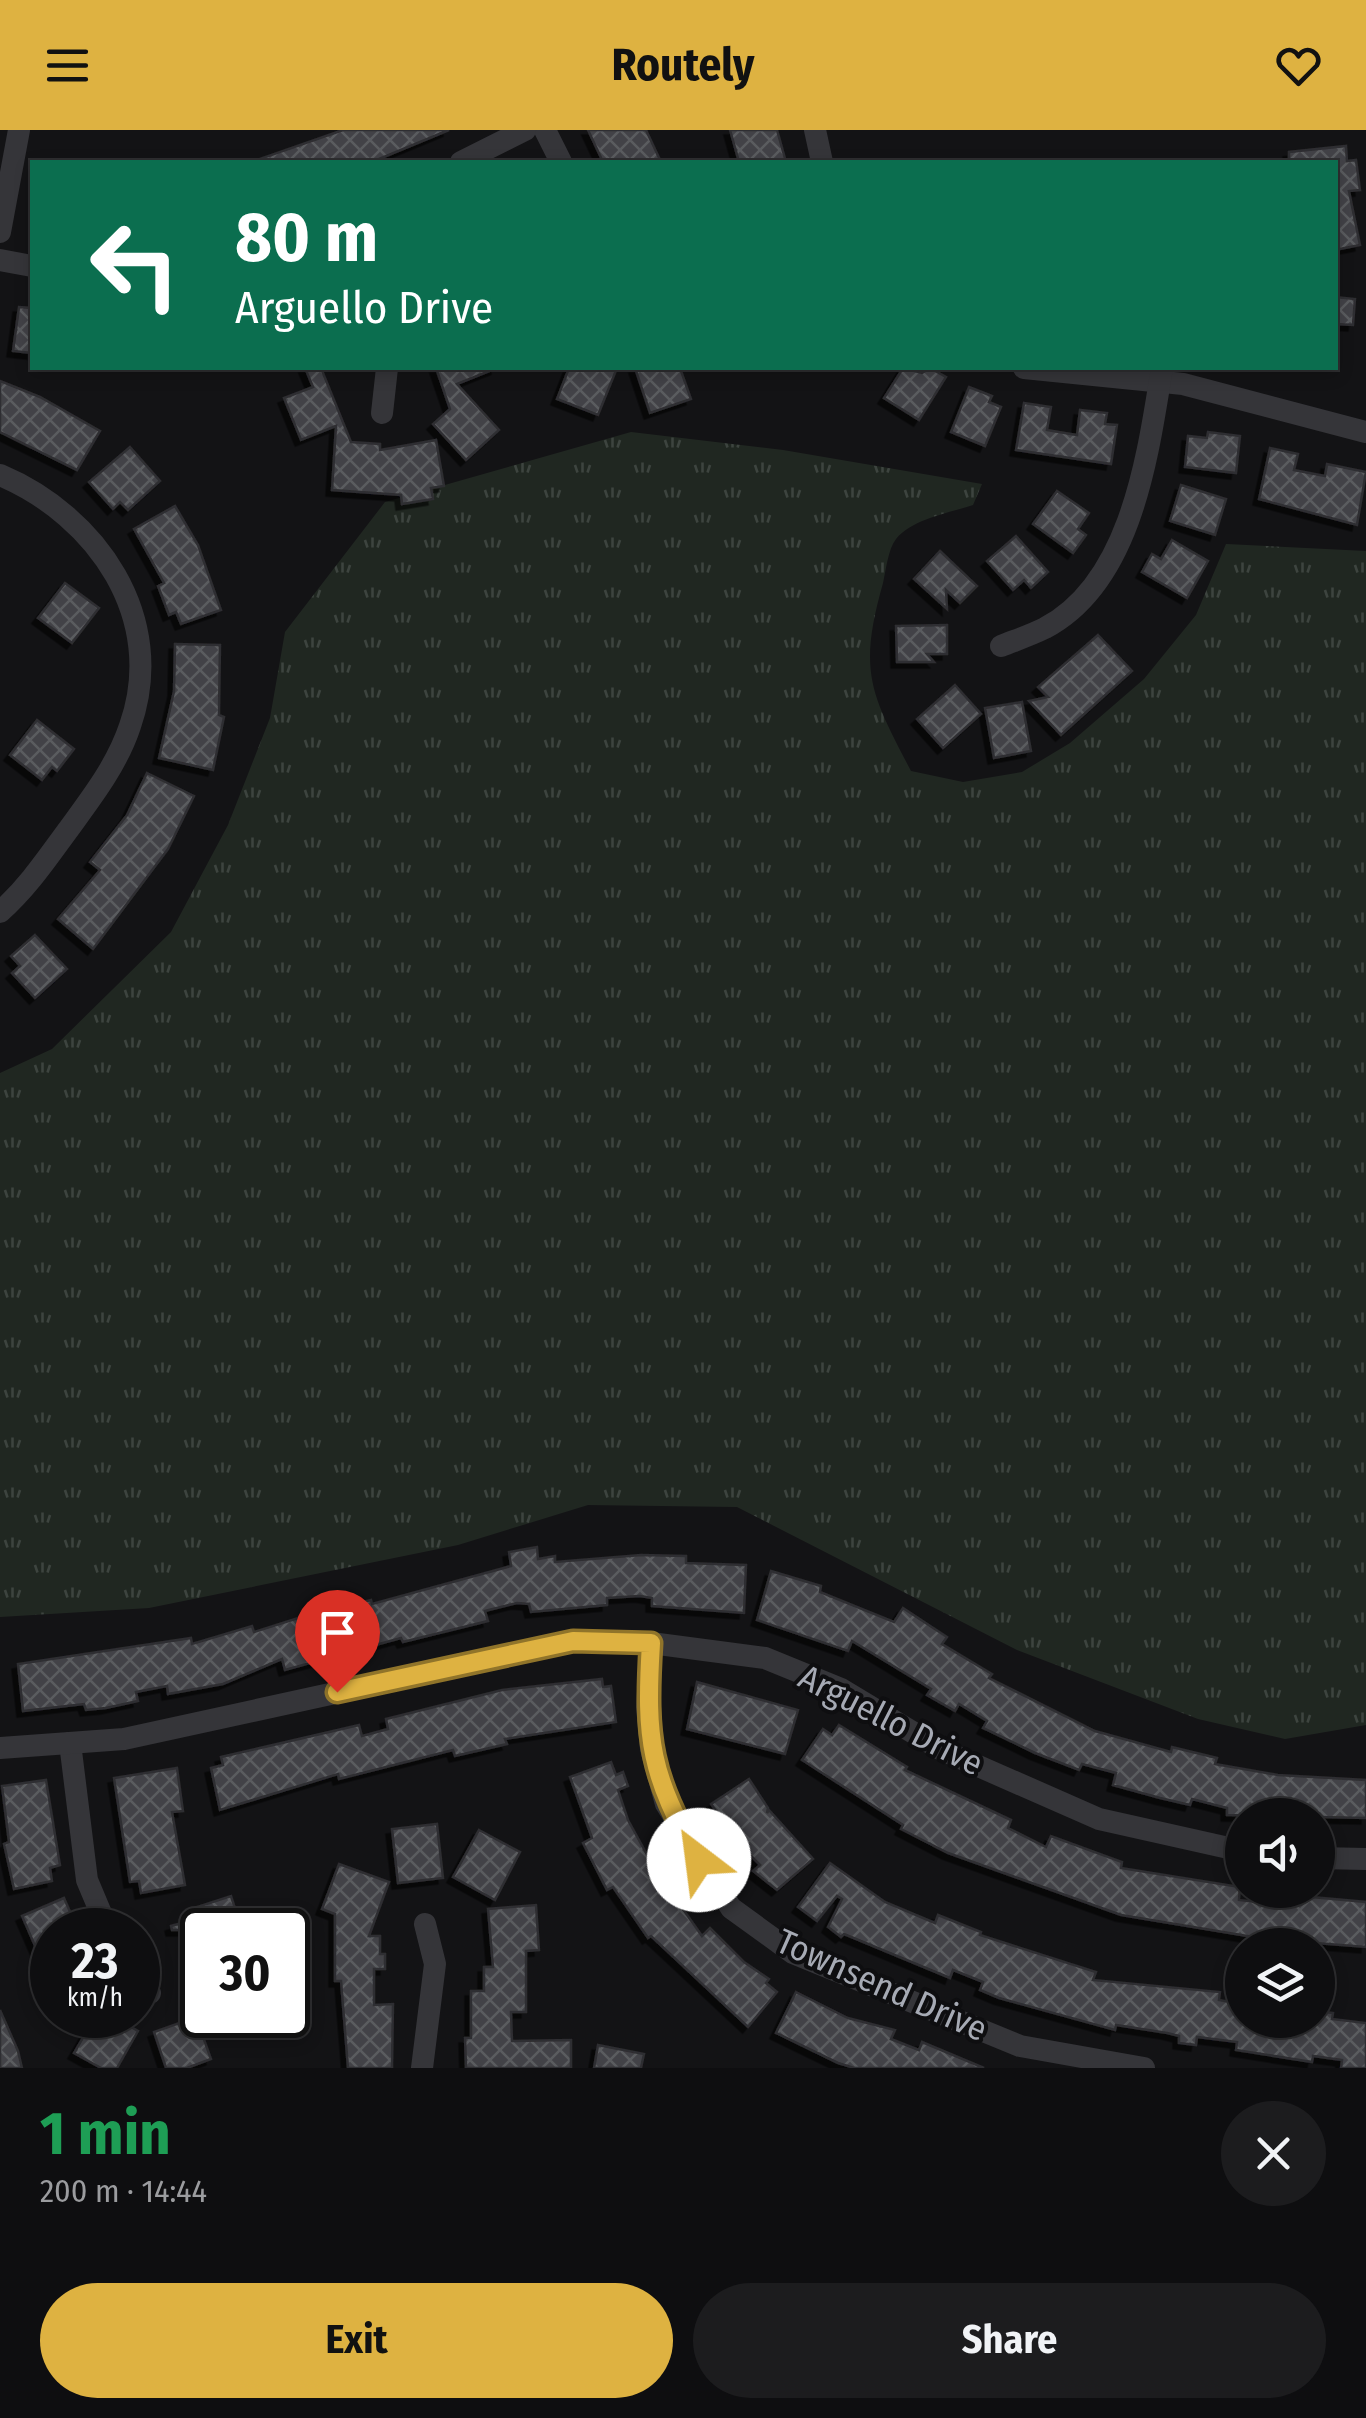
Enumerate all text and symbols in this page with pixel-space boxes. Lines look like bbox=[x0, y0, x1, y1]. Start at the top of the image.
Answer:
icon: menu bbox=[40, 38, 95, 93]
text: Routely bbox=[611, 38, 755, 92]
icon: heart bbox=[1271, 38, 1326, 93]
text: 80 m bbox=[235, 196, 378, 280]
icon: left bbox=[70, 200, 200, 330]
text: Arguello Drive bbox=[235, 281, 493, 335]
pin bbox=[295, 1590, 380, 1693]
icon: arrive bbox=[310, 1605, 365, 1660]
street label: Arguello Drive bbox=[792, 1656, 990, 1784]
map controls bbox=[1225, 1798, 1335, 2038]
button: sound bbox=[1225, 1798, 1335, 1908]
position arrow bbox=[647, 1808, 751, 1912]
speed limit sign: 30 bbox=[180, 1908, 310, 2038]
street label: Townsend Drive bbox=[770, 1920, 994, 2050]
button: layers bbox=[1225, 1928, 1335, 2038]
text: 23 bbox=[72, 1931, 118, 1991]
text: km/h bbox=[67, 1983, 123, 2013]
text: 1 min bbox=[40, 2098, 171, 2170]
button: close bbox=[1221, 2101, 1326, 2206]
text: 200 m · 14:44 bbox=[40, 2172, 207, 2210]
button: Exit bbox=[40, 2283, 673, 2398]
button: Share bbox=[693, 2283, 1326, 2398]

